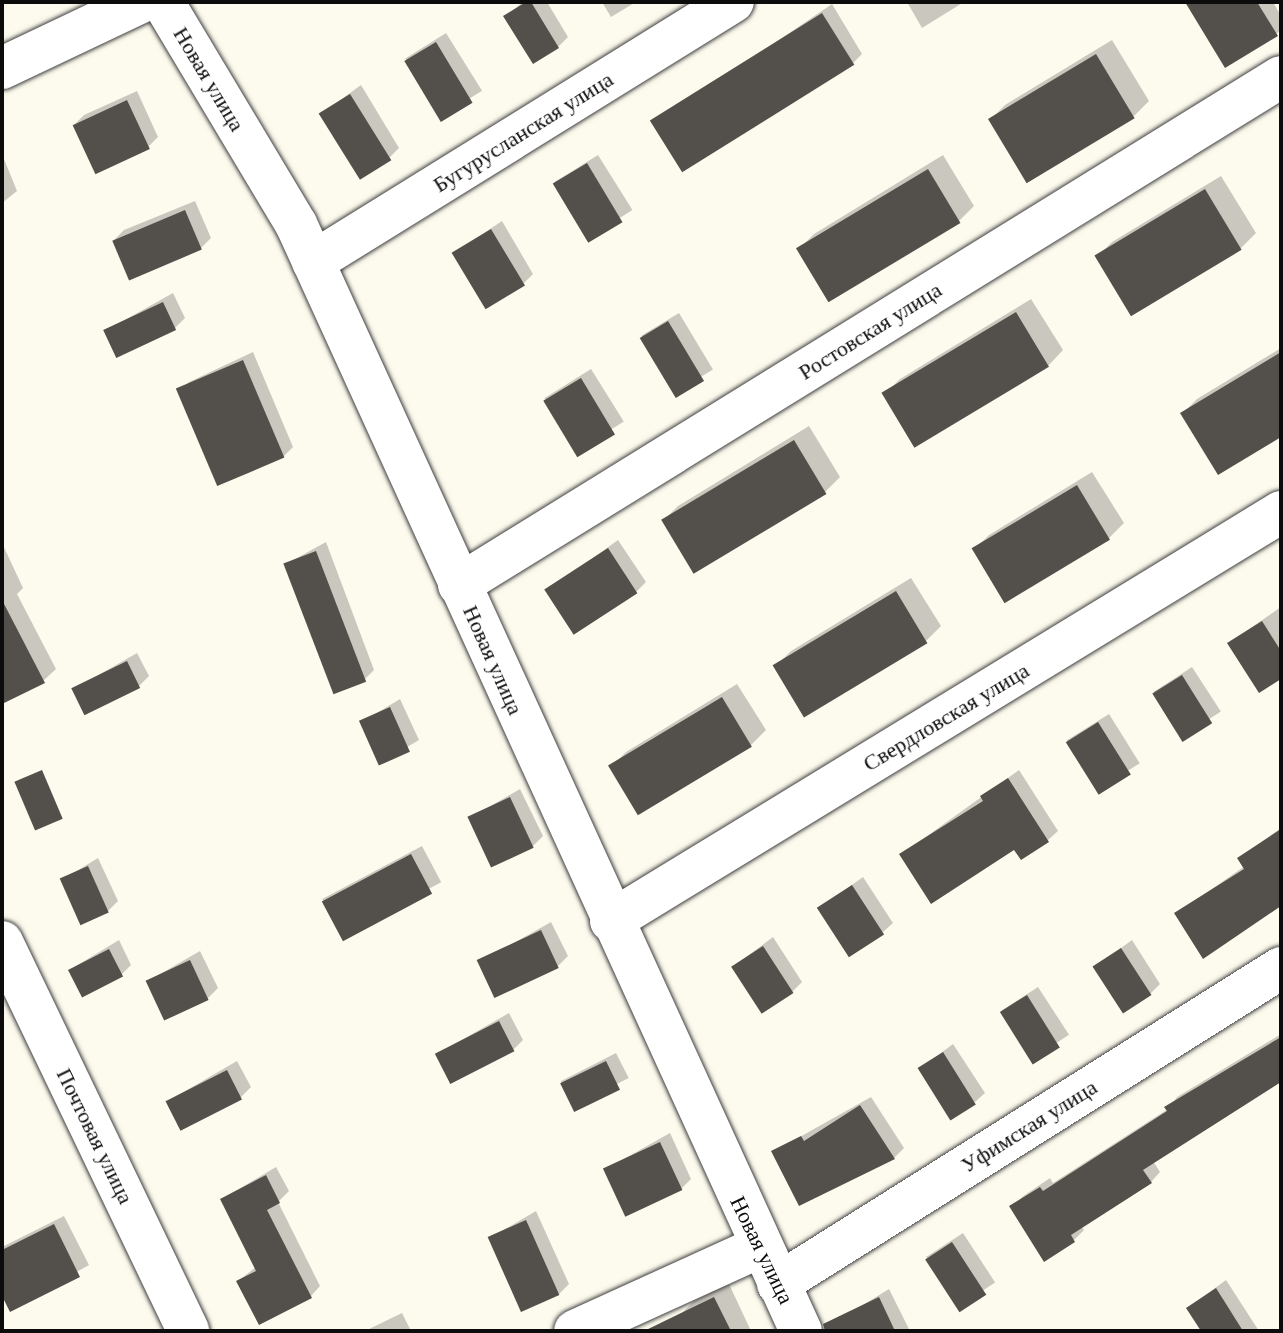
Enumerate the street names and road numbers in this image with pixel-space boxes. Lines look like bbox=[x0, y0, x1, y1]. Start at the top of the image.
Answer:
street label: Новая улица bbox=[168, 22, 250, 136]
street label: Бугурусланская улица bbox=[428, 66, 618, 198]
street label: Ростовская улица bbox=[794, 277, 946, 385]
street label: Новая улица bbox=[457, 601, 529, 719]
street label: Свердловская улица bbox=[858, 657, 1034, 777]
street label: Почтовая улица bbox=[51, 1064, 139, 1208]
street label: Уфимская улица bbox=[956, 1074, 1102, 1178]
street label: Новая улица bbox=[725, 1192, 799, 1308]

